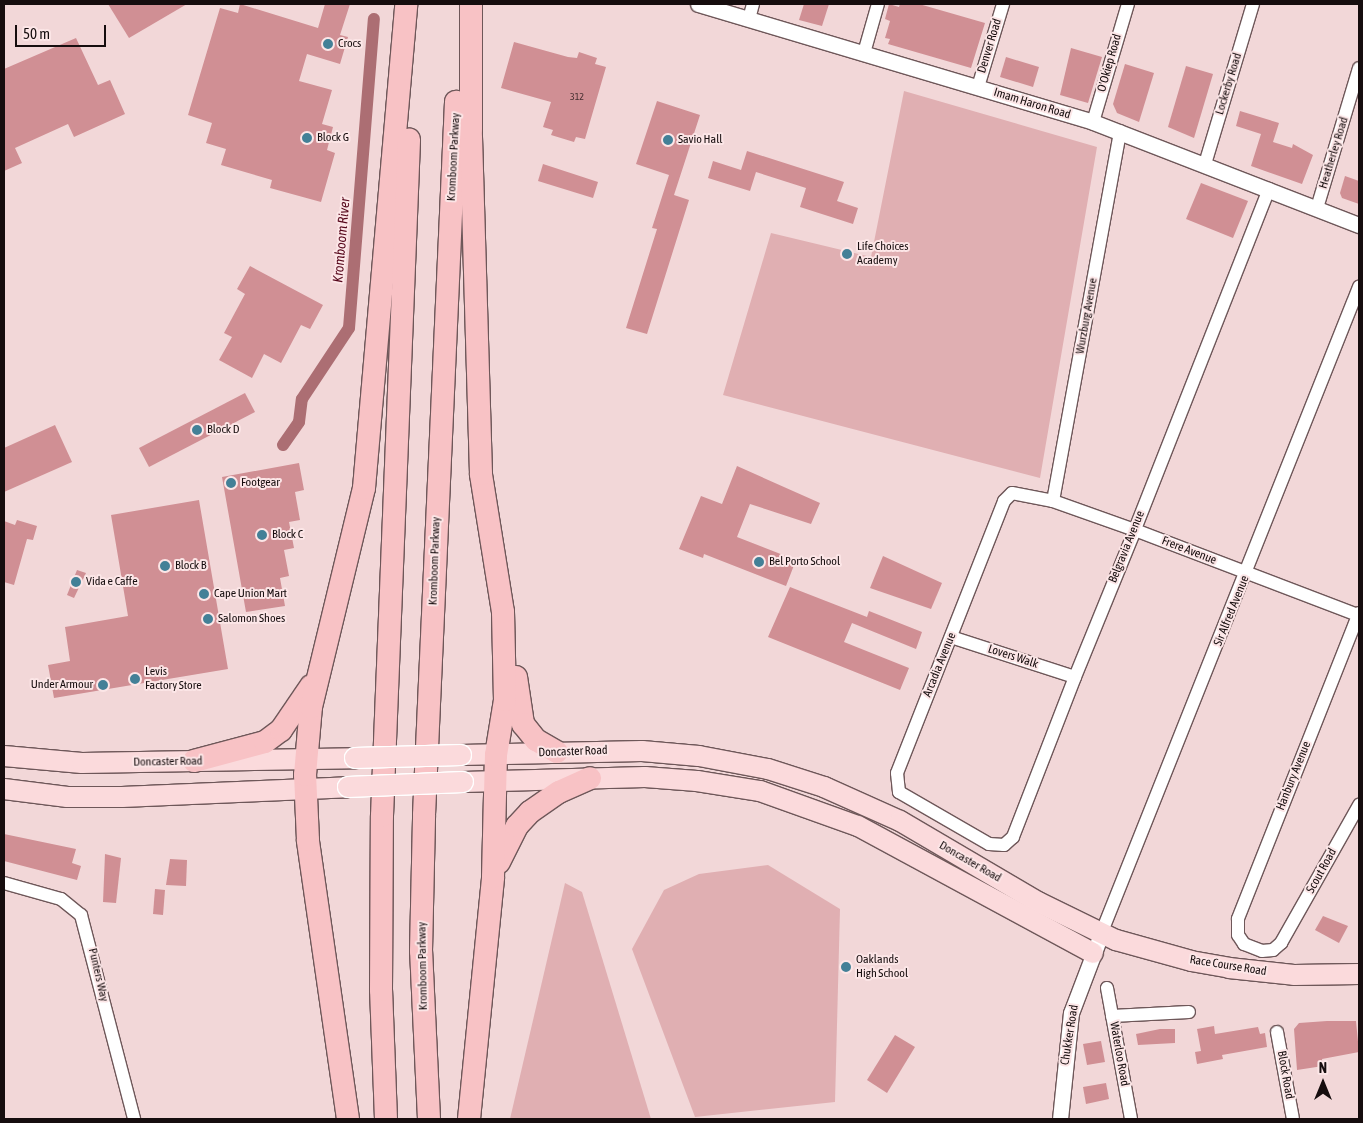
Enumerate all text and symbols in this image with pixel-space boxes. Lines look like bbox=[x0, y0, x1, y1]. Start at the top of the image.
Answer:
scale bar bbox=[18, 15, 109, 47]
street label: Denver Road bbox=[975, 17, 1005, 75]
text: 50 m bbox=[23, 25, 50, 42]
street label: O'Okiep Road bbox=[1095, 32, 1125, 94]
place label: Crocs bbox=[338, 37, 361, 51]
marker: Crocs bbox=[322, 38, 334, 50]
street label: Lockerby Road bbox=[1213, 51, 1245, 117]
street label: Imam Haron Road bbox=[992, 85, 1072, 123]
house number: 312 bbox=[570, 91, 584, 103]
street label: Kromboom Parkway bbox=[444, 112, 464, 202]
street label: Heatherley Road bbox=[1316, 115, 1352, 191]
place label: Block G bbox=[317, 131, 349, 145]
marker: Block G bbox=[301, 132, 313, 144]
place label: Savio Hall bbox=[678, 133, 723, 147]
marker: Savio Hall bbox=[662, 134, 674, 146]
water label: Kromboom River bbox=[329, 197, 353, 283]
place label: Life Choices Academy bbox=[857, 240, 909, 268]
marker: Life Choices Academy bbox=[841, 248, 853, 260]
street label: Wurzburg Avenue bbox=[1073, 277, 1101, 355]
place label: Block D bbox=[207, 423, 239, 437]
marker: Block D bbox=[191, 424, 203, 436]
place label: Footgear bbox=[241, 476, 280, 490]
marker: Footgear bbox=[225, 477, 237, 489]
street label: Belgravia Avenue bbox=[1106, 509, 1148, 585]
street label: Kromboom Parkway bbox=[426, 516, 444, 606]
place label: Block C bbox=[272, 528, 303, 542]
marker: Block C bbox=[256, 529, 268, 541]
street label: Frere Avenue bbox=[1160, 534, 1218, 568]
place label: Bel Porto School bbox=[769, 555, 840, 569]
marker: Bel Porto School bbox=[753, 556, 765, 568]
place label: Block B bbox=[175, 559, 206, 573]
marker: Block B bbox=[159, 560, 171, 572]
street label: Sir Alfred Avenue bbox=[1211, 574, 1253, 648]
place label: Vida e Caffe bbox=[86, 575, 138, 589]
marker: Vida e Caffe bbox=[70, 576, 82, 588]
place label: Cape Union Mart bbox=[214, 587, 287, 601]
marker: Cape Union Mart bbox=[198, 588, 210, 600]
place label: Salomon Shoes bbox=[218, 612, 285, 626]
marker: Salomon Shoes bbox=[202, 613, 214, 625]
street label: Arcadia Avenue bbox=[921, 631, 959, 699]
street label: Lovers Walk bbox=[986, 642, 1040, 672]
place label: Levis Factory Store bbox=[145, 665, 202, 693]
marker: Levis Factory Store bbox=[129, 673, 141, 685]
place label: Under Armour bbox=[31, 678, 93, 692]
marker: Under Armour bbox=[97, 679, 109, 691]
street label: Hanbury Avenue bbox=[1274, 739, 1314, 813]
street label: Doncaster Road bbox=[538, 744, 608, 760]
street label: Doncaster Road bbox=[133, 754, 203, 770]
street label: Doncaster Road bbox=[936, 838, 1004, 886]
street label: Scout Road bbox=[1304, 846, 1340, 896]
street label: Kromboom Parkway bbox=[415, 922, 431, 1010]
street label: Punters Way bbox=[85, 947, 111, 1003]
place label: Oaklands High School bbox=[856, 953, 908, 981]
street label: Race Course Road bbox=[1188, 953, 1268, 979]
marker: Oaklands High School bbox=[840, 961, 852, 973]
street label: Chukker Road bbox=[1058, 1004, 1082, 1066]
street label: Waterloo Road bbox=[1106, 1021, 1132, 1087]
street label: Block Road bbox=[1274, 1050, 1296, 1100]
north arrow bbox=[1298, 1058, 1348, 1108]
text: N bbox=[1319, 1060, 1327, 1076]

